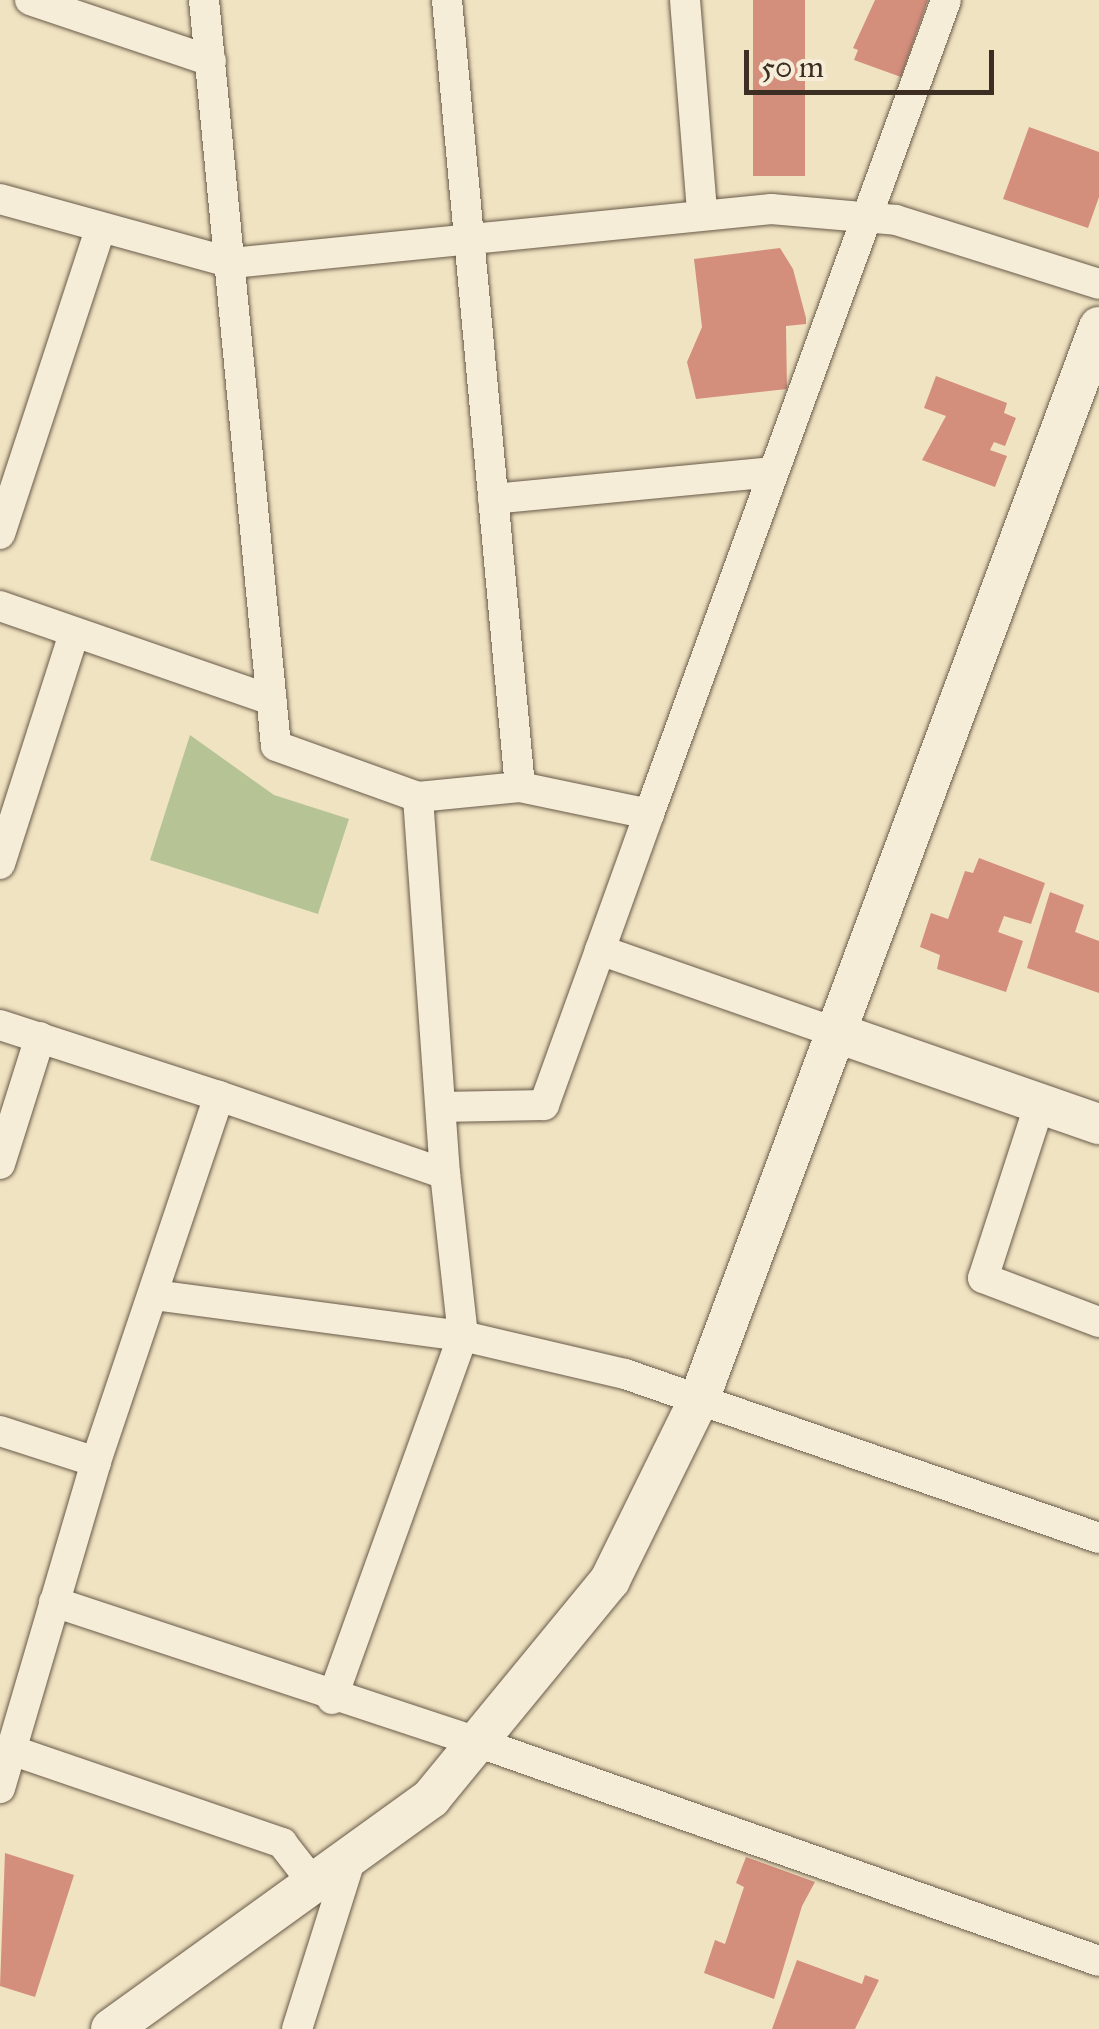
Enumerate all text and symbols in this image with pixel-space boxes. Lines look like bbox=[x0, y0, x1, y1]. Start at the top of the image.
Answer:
scale bar bbox=[749, 30, 999, 92]
text: 50 m bbox=[761, 49, 824, 85]

